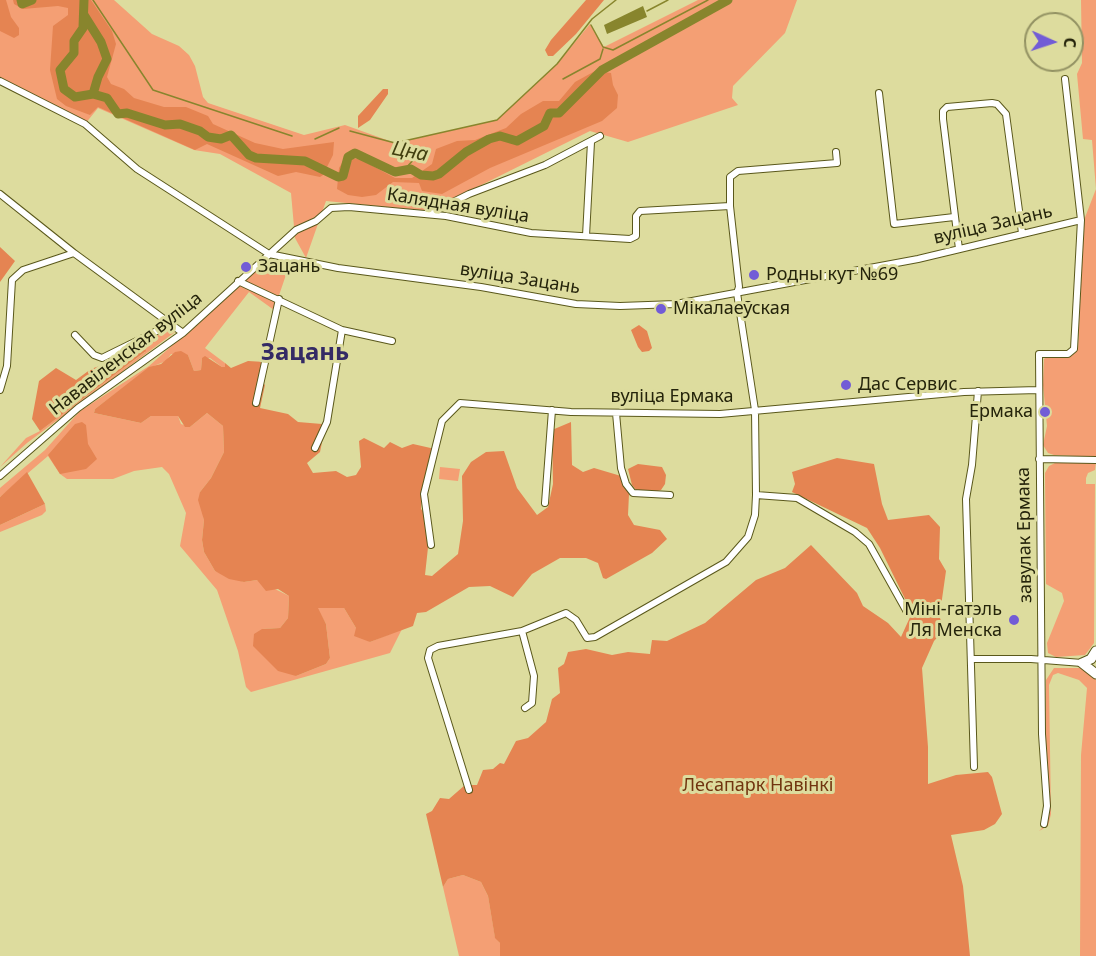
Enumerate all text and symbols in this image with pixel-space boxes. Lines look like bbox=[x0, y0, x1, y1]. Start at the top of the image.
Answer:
north arrow bbox=[1024, 12, 1084, 72]
text: С bbox=[1059, 37, 1081, 49]
water label: Цна bbox=[390, 137, 430, 167]
street label: Калядная вуліца bbox=[385, 184, 531, 228]
street label: вуліца Зацань bbox=[931, 201, 1055, 249]
place label: Зацань bbox=[258, 256, 320, 278]
street label: вуліца Зацань bbox=[458, 259, 582, 299]
marker: Зацань bbox=[239, 260, 253, 274]
place label: Родны кут №69 bbox=[766, 264, 898, 286]
marker: Родны кут №69 bbox=[747, 268, 761, 282]
street label: Нававіленская вуліца bbox=[45, 288, 207, 420]
place label: Мікалаеўская bbox=[673, 298, 790, 320]
marker: Мікалаеўская bbox=[654, 302, 668, 316]
district label: Зацань bbox=[261, 339, 349, 367]
place label: Дас Сервис bbox=[858, 374, 957, 396]
marker: Дас Сервис bbox=[839, 378, 853, 392]
street label: вуліца Ермака bbox=[610, 386, 734, 408]
place label: Ермака bbox=[969, 401, 1033, 423]
marker: Ермака bbox=[1038, 405, 1052, 419]
street label: завулак Ермака bbox=[1013, 467, 1037, 603]
place label: Міні-гатэль Ля Менска bbox=[904, 599, 1002, 642]
marker: Міні-гатэль Ля Менска bbox=[1007, 613, 1021, 627]
park label: Лесапарк Навінкі bbox=[683, 775, 833, 797]

